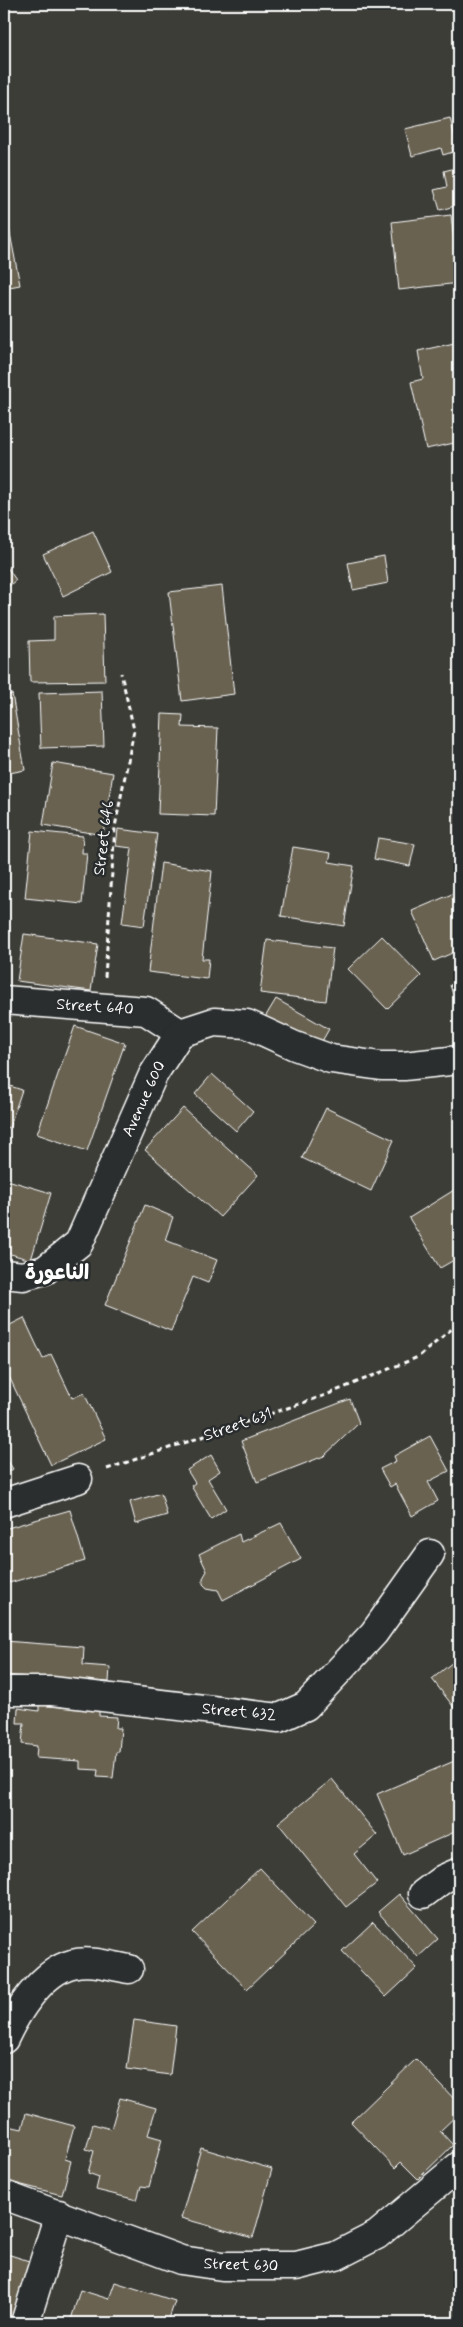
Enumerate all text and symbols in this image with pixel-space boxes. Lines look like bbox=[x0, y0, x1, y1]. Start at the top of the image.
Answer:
street label: Street 646 bbox=[89, 799, 119, 877]
street label: Street 640 bbox=[56, 994, 134, 1020]
street label: Avenue 600 bbox=[117, 1058, 171, 1140]
district label: الناعورة bbox=[25, 1259, 89, 1287]
street label: Street 631 bbox=[201, 1403, 275, 1447]
street label: Street 632 bbox=[201, 1698, 278, 1726]
street label: Street 630 bbox=[203, 2253, 279, 2277]

